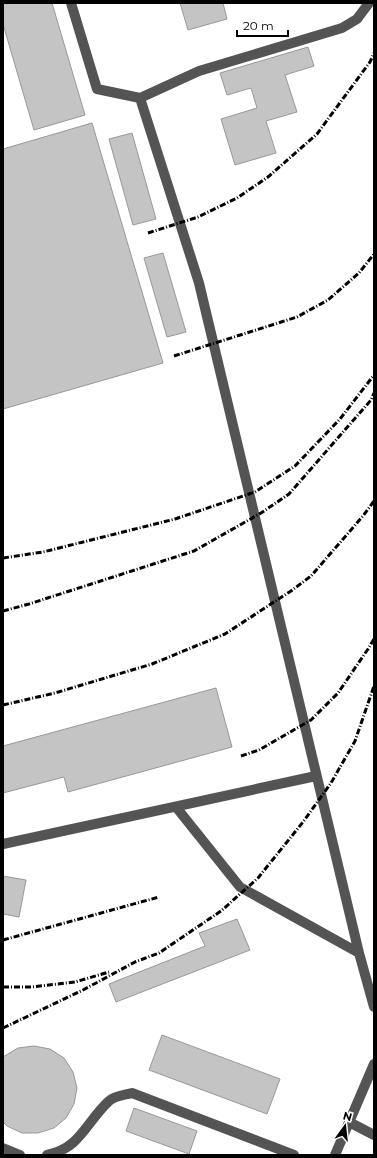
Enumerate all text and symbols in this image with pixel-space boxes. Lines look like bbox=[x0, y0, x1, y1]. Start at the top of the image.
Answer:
scale bar bbox=[237, 12, 288, 38]
text: 20 m bbox=[243, 18, 274, 33]
north arrow bbox=[325, 1106, 365, 1146]
text: N bbox=[341, 1108, 354, 1124]

